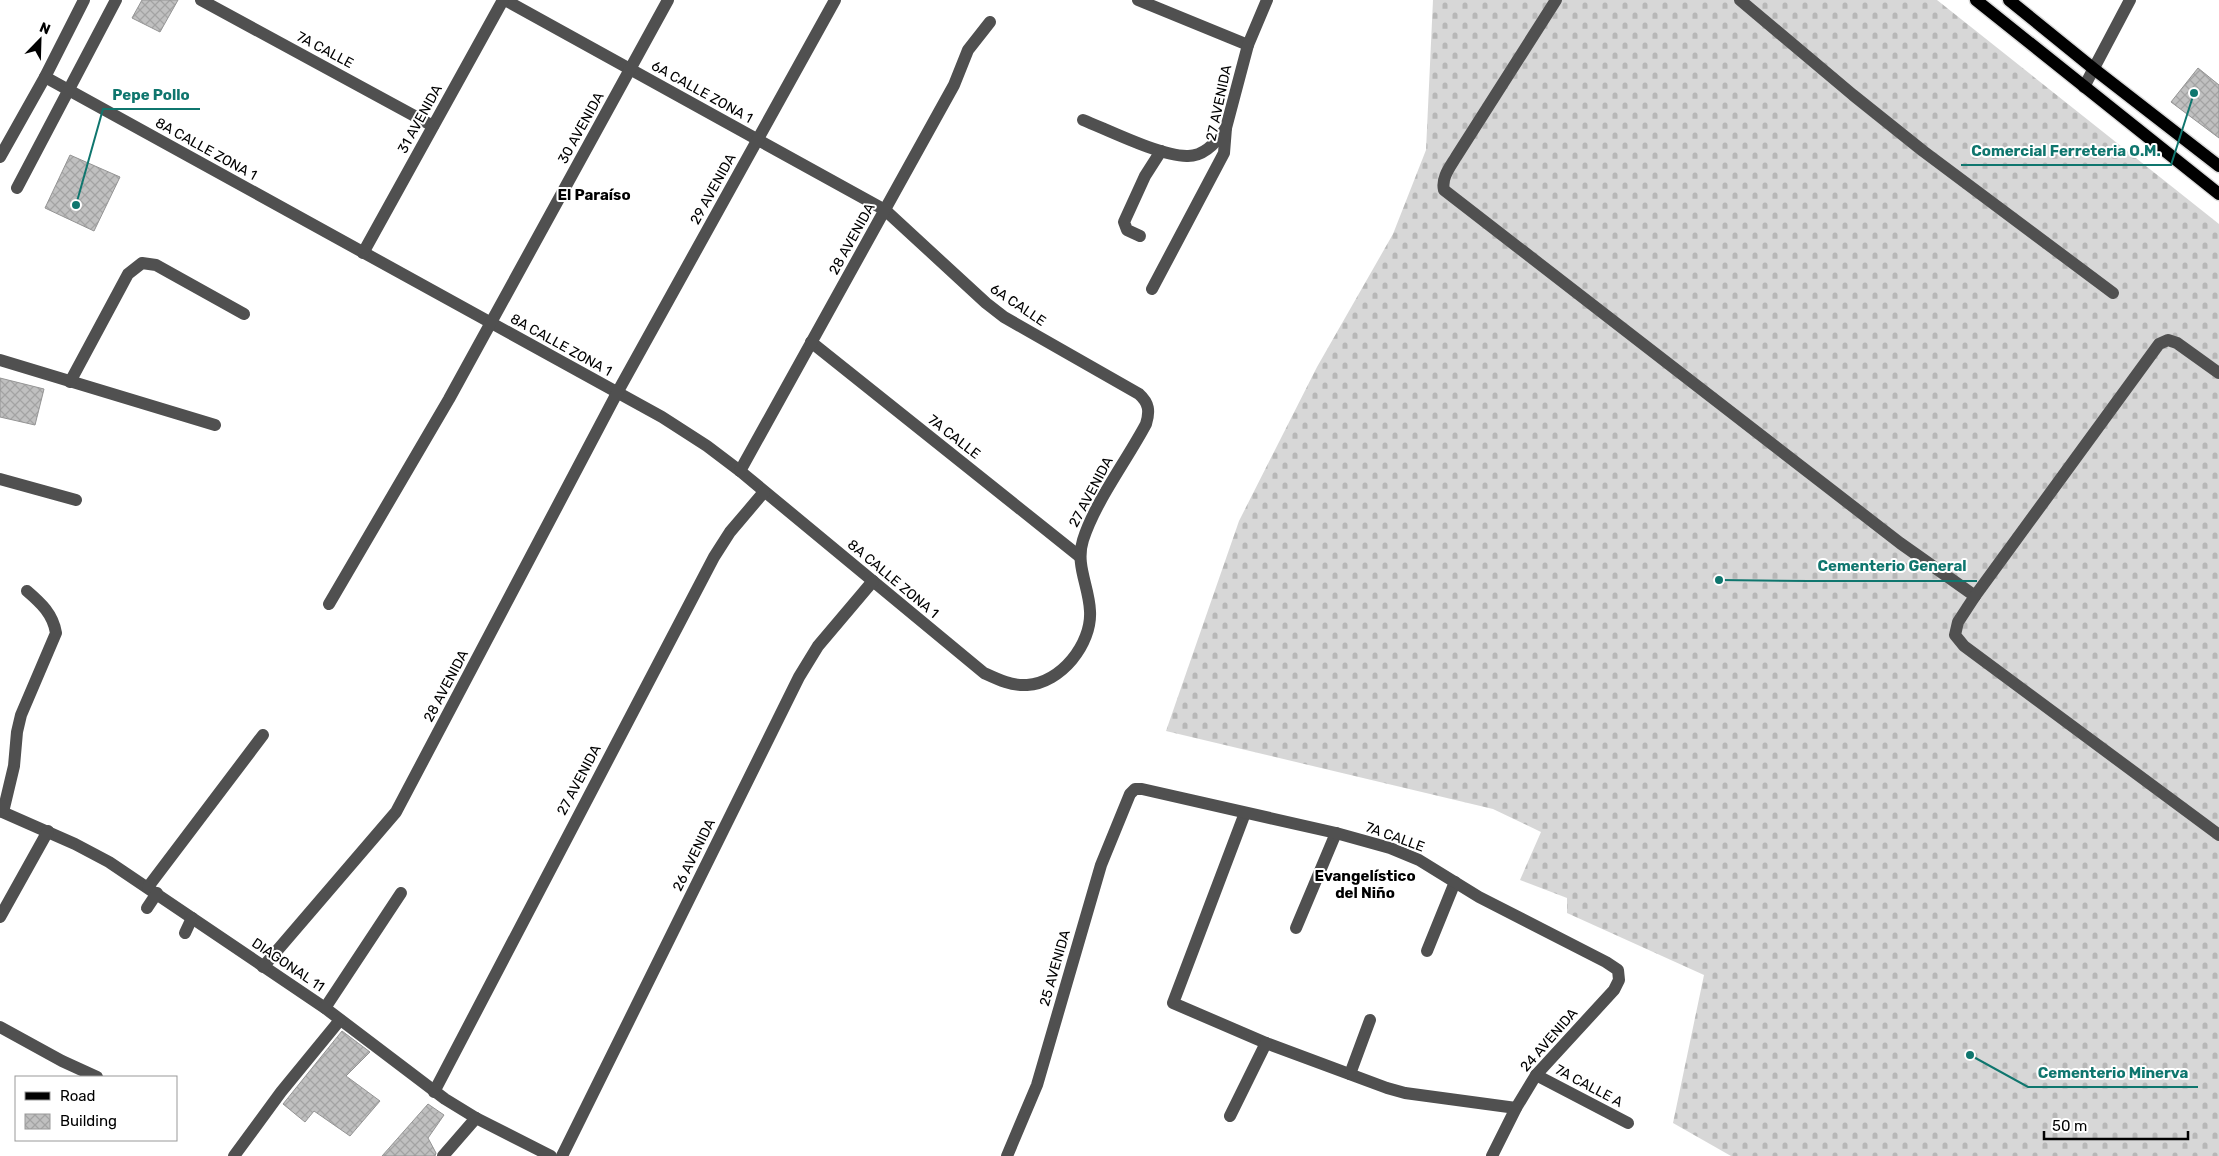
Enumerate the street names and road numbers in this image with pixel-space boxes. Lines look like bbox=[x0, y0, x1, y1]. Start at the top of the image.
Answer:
street label: 7A CALLE bbox=[294, 28, 356, 72]
street label: 6A CALLE ZONA 1 bbox=[648, 57, 756, 127]
street label: 27 AVENIDA bbox=[1203, 63, 1235, 143]
street label: 31 AVENIDA bbox=[394, 81, 446, 156]
street label: 30 AVENIDA bbox=[554, 89, 608, 167]
street label: 8A CALLE ZONA 1 bbox=[152, 114, 260, 184]
street label: 29 AVENIDA bbox=[687, 150, 740, 227]
street label: 28 AVENIDA bbox=[825, 200, 879, 278]
street label: 6A CALLE bbox=[987, 280, 1049, 330]
street label: 8A CALLE ZONA 1 bbox=[507, 310, 615, 380]
street label: 7A CALLE bbox=[924, 411, 984, 463]
street label: 27 AVENIDA bbox=[1065, 453, 1117, 530]
street label: 8A CALLE ZONA 1 bbox=[844, 536, 942, 622]
street label: 28 AVENIDA bbox=[420, 647, 472, 725]
street label: 27 AVENIDA bbox=[553, 741, 605, 818]
street label: 26 AVENIDA bbox=[669, 815, 719, 894]
street label: 7A CALLE bbox=[1363, 818, 1427, 856]
street label: 25 AVENIDA bbox=[1036, 927, 1074, 1008]
street label: DIAGONAL 11 bbox=[249, 935, 327, 995]
street label: 24 AVENIDA bbox=[1517, 1004, 1582, 1075]
street label: 7A CALLE A bbox=[1552, 1061, 1626, 1111]

